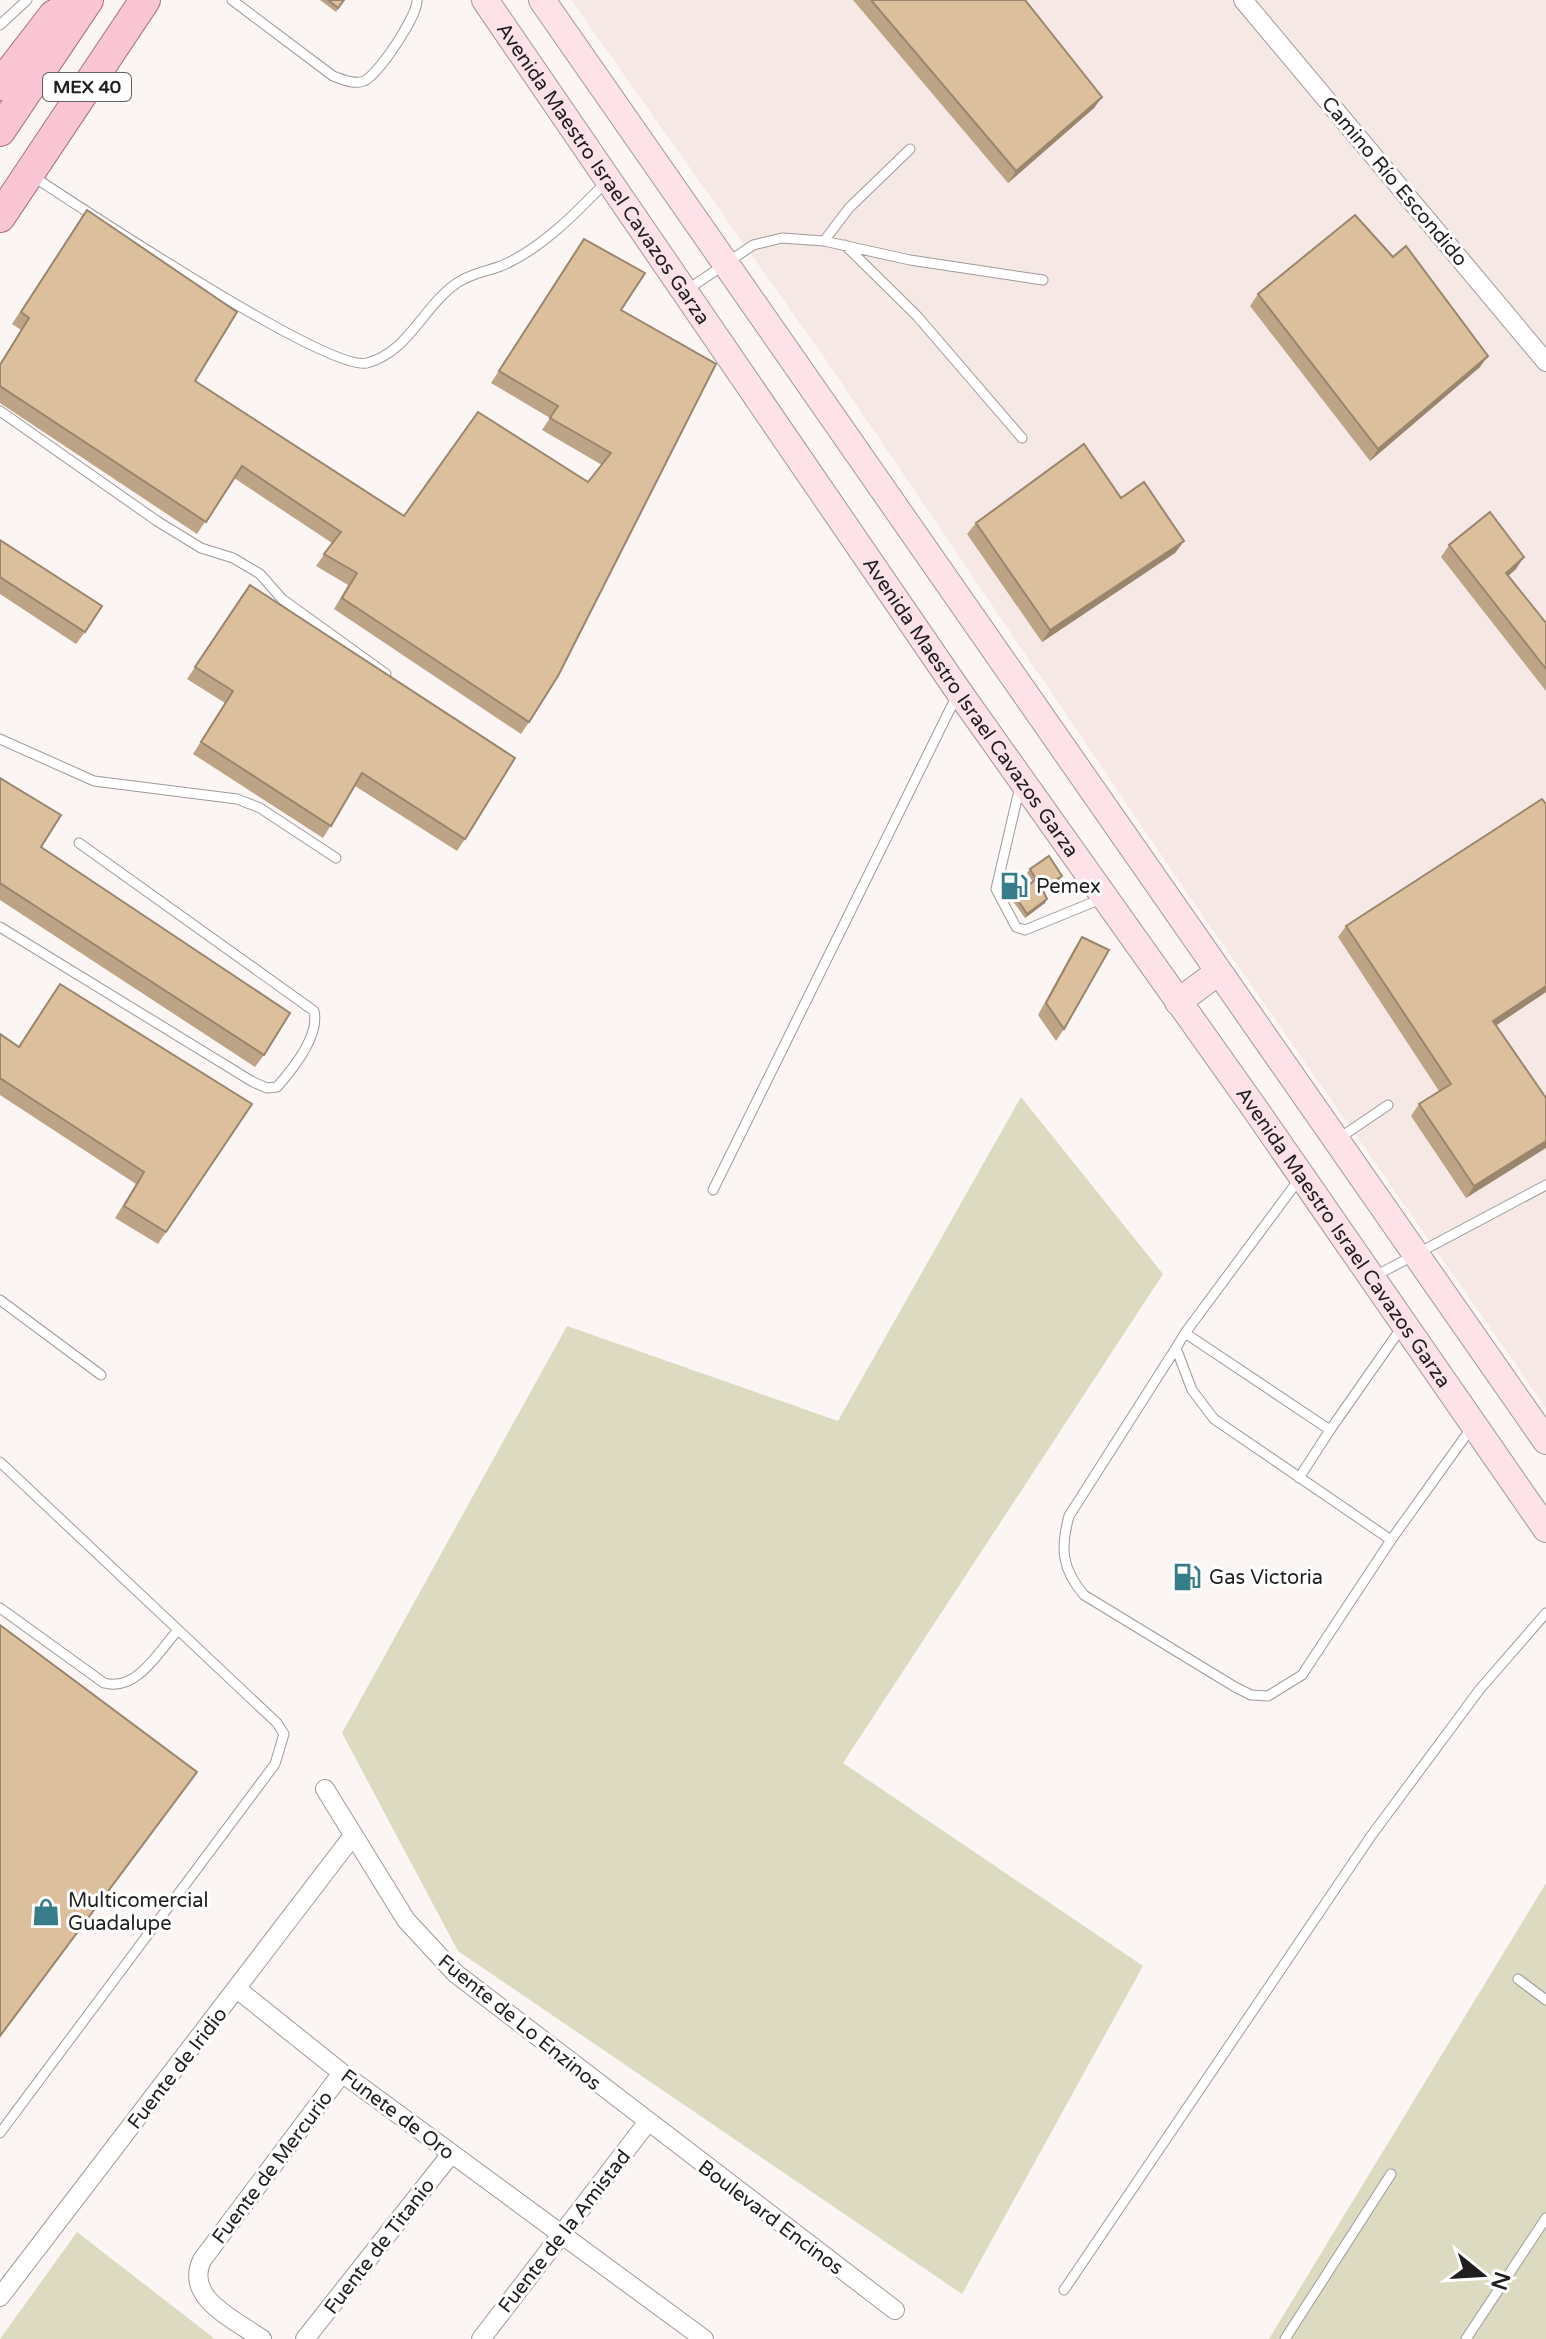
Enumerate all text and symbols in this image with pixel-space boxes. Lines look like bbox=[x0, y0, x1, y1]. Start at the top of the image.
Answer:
street label: Avenida Maestro Israel Cavazos Garza bbox=[491, 18, 715, 329]
road number: MEX 40 bbox=[43, 73, 131, 101]
street label: Camino Río Escondido bbox=[1316, 92, 1472, 271]
street label: Avenida Maestro Israel Cavazos Garza bbox=[857, 553, 1083, 862]
fuel station icon: Pemex bbox=[999, 871, 1029, 901]
place label: Pemex bbox=[1036, 875, 1101, 899]
street label: Avenida Maestro Israel Cavazos Garza bbox=[1230, 1083, 1455, 1393]
fuel station icon: Gas Victoria bbox=[1172, 1562, 1202, 1592]
place label: Gas Victoria bbox=[1209, 1566, 1323, 1590]
place label: Multicomercial Guadalupe bbox=[68, 1889, 208, 1936]
shop icon: Multicomercial Guadalupe bbox=[31, 1897, 61, 1927]
street label: Fuente de Lo Enzinos bbox=[433, 1950, 606, 2096]
street label: Fuente de Iridio bbox=[123, 2003, 233, 2134]
street label: Funete de Oro bbox=[336, 2064, 459, 2165]
street label: Fuente de Mercurio bbox=[207, 2086, 338, 2249]
street label: Fuente de la Amistad bbox=[494, 2145, 636, 2318]
street label: Boulevard Encinos bbox=[693, 2155, 848, 2280]
street label: Fuente de Titanio bbox=[319, 2174, 440, 2319]
north arrow bbox=[1442, 2235, 1522, 2315]
text: N bbox=[1485, 2268, 1515, 2293]

